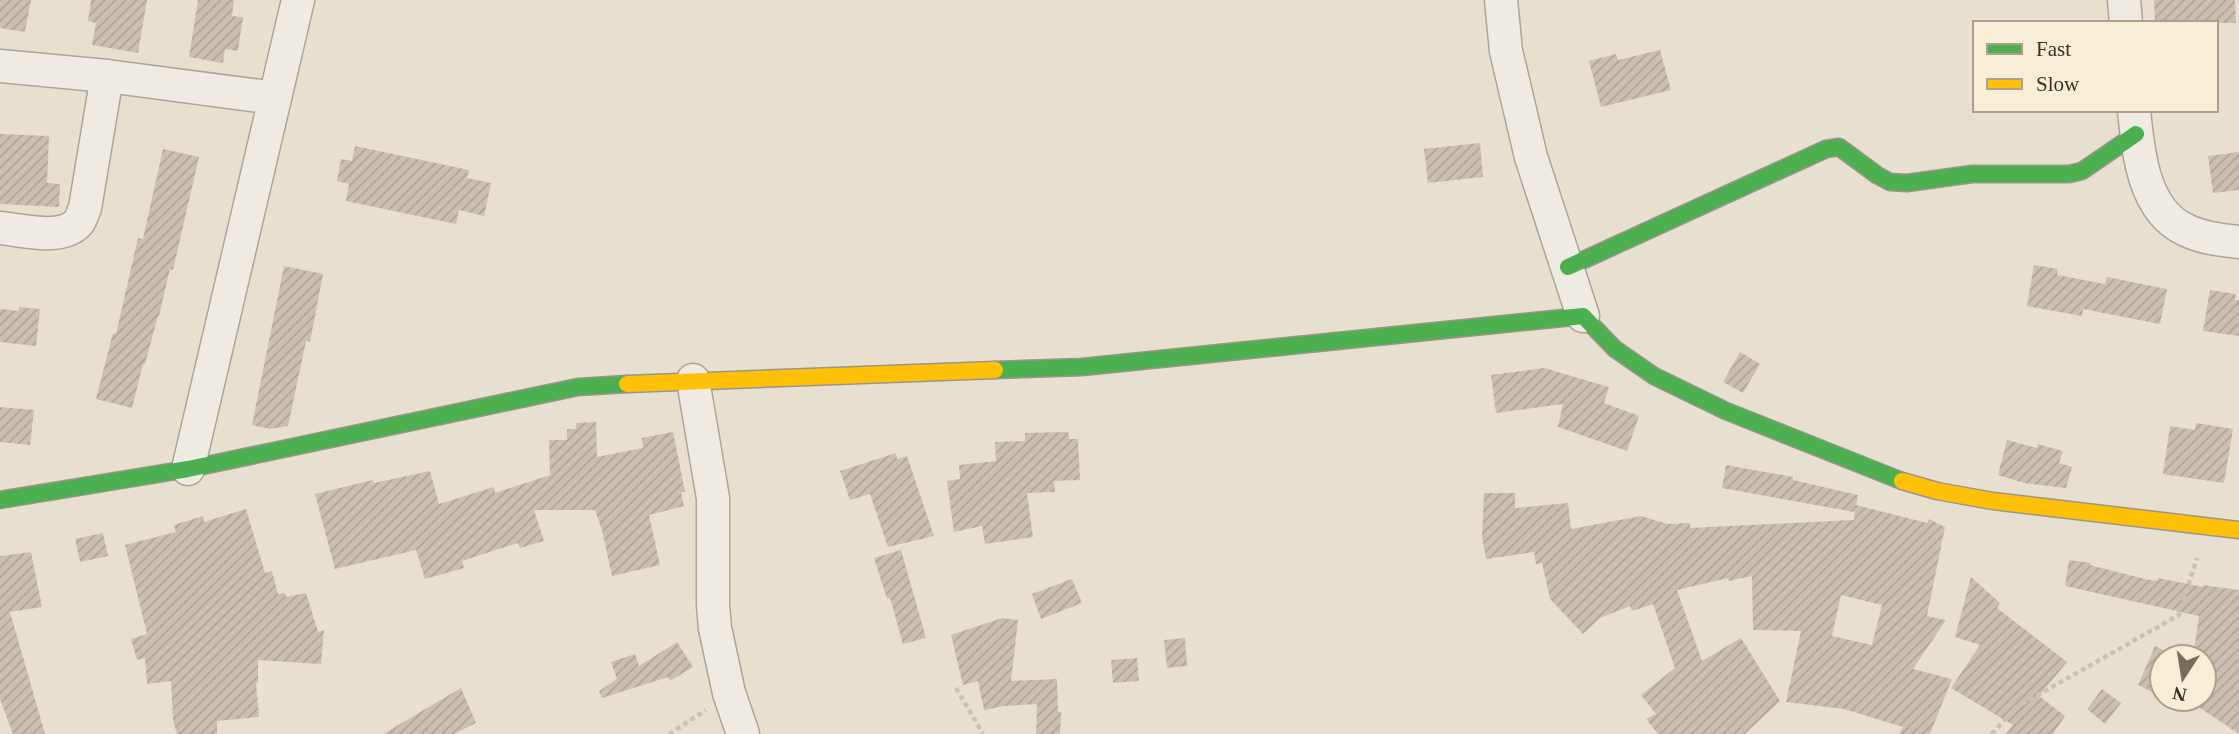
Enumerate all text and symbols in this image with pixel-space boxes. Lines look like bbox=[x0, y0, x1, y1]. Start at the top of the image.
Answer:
legend bbox=[1973, 21, 2218, 112]
text: Fast bbox=[2036, 37, 2071, 61]
text: Slow bbox=[2036, 72, 2080, 96]
north arrow bbox=[2148, 643, 2218, 713]
text: N bbox=[2170, 682, 2188, 706]

